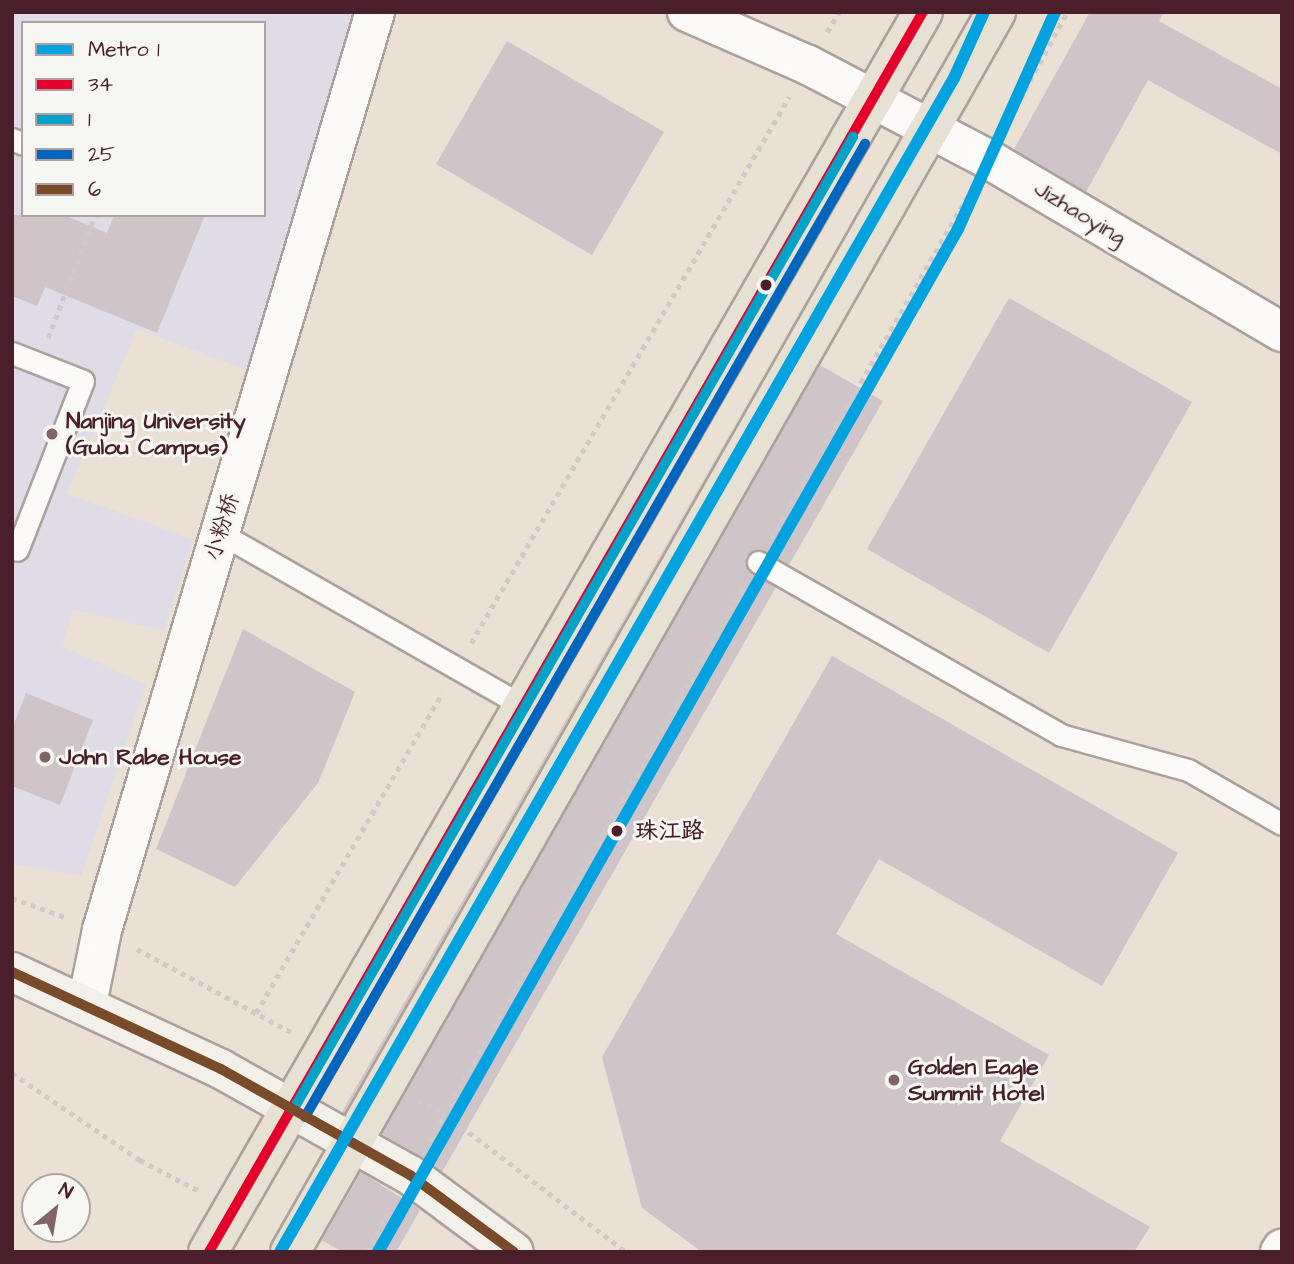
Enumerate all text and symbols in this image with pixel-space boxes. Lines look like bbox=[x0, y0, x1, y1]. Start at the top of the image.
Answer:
legend bbox=[21, 21, 266, 217]
text: Metro 1 bbox=[88, 35, 160, 64]
text: 34 bbox=[88, 70, 113, 99]
text: 1 bbox=[88, 105, 91, 134]
text: 25 bbox=[88, 140, 115, 169]
text: 6 bbox=[88, 175, 101, 204]
street label: Jizhaoying bbox=[1029, 175, 1131, 251]
unlabelled marker bbox=[759, 278, 773, 292]
place label: Nanjing University (Gulou Campus) bbox=[66, 407, 246, 461]
marker: Nanjing University (Gulou Campus) bbox=[44, 426, 60, 442]
street label: 小粉桥 bbox=[199, 490, 245, 564]
place label: John Rabe House bbox=[59, 743, 241, 771]
marker: John Rabe House bbox=[37, 749, 53, 765]
place label: 珠江路 bbox=[635, 817, 704, 845]
marker: 珠江路 bbox=[605, 819, 629, 843]
place label: Golden Eagle Summit Hotel bbox=[908, 1053, 1044, 1107]
marker: Golden Eagle Summit Hotel bbox=[886, 1072, 902, 1088]
north arrow bbox=[21, 1173, 91, 1243]
text: N bbox=[54, 1176, 78, 1206]

